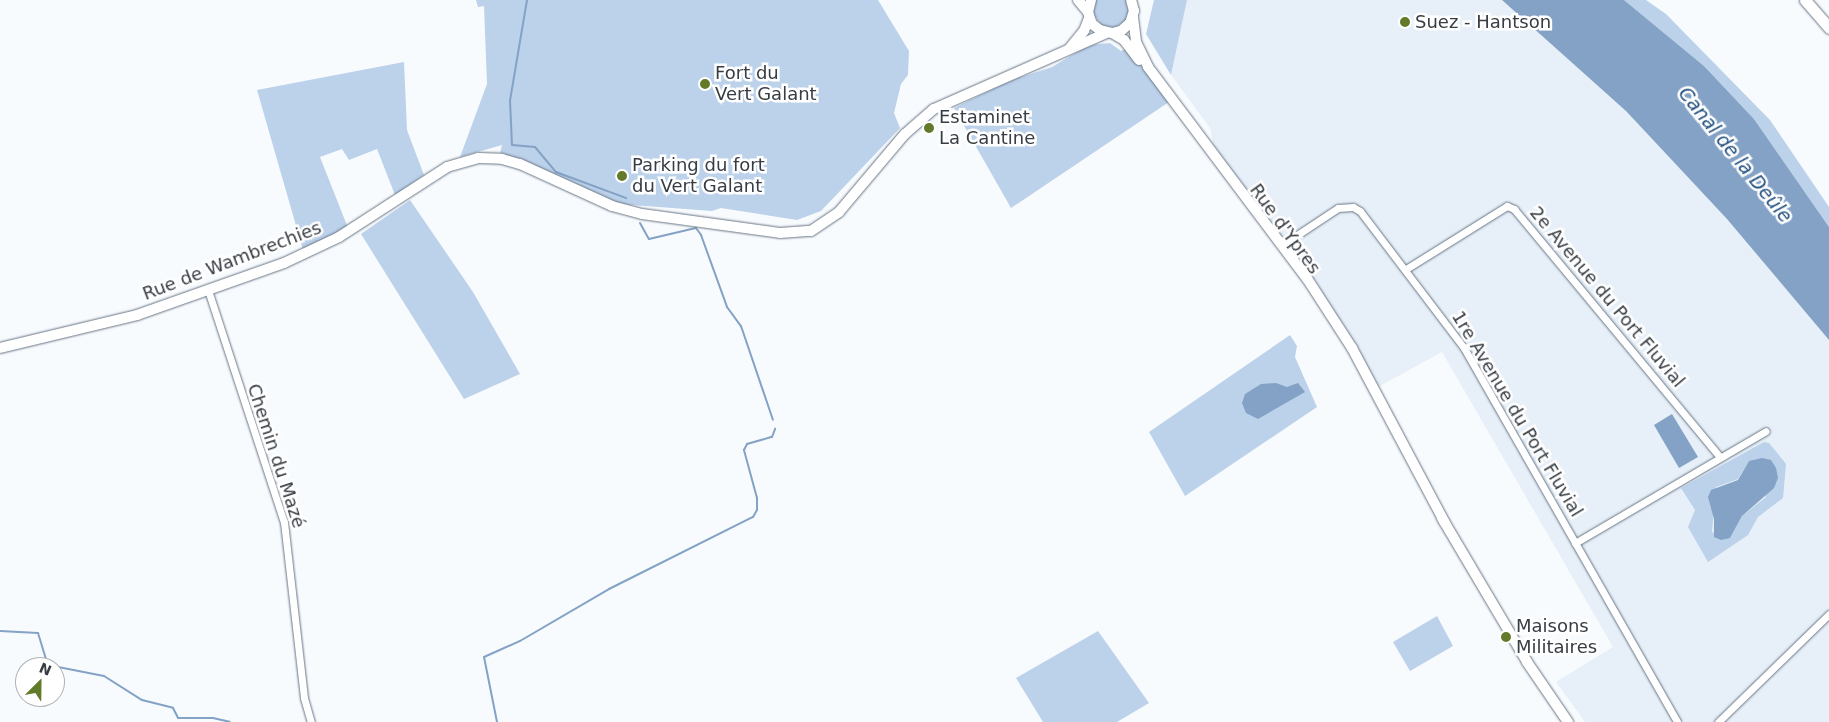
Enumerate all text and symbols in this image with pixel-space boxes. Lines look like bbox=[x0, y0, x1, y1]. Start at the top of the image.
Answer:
place label: Suez - Hantson bbox=[1415, 11, 1551, 33]
marker: Suez - Hantson bbox=[1399, 16, 1411, 28]
place label: Fort du Vert Galant bbox=[715, 63, 817, 106]
marker: Fort du Vert Galant bbox=[699, 78, 711, 90]
water label: Canal de la Deûle bbox=[1673, 83, 1797, 227]
place label: Estaminet La Cantine bbox=[939, 107, 1035, 150]
marker: Estaminet La Cantine bbox=[923, 122, 935, 134]
place label: Parking du fort du Vert Galant bbox=[632, 155, 765, 198]
marker: Parking du fort du Vert Galant bbox=[616, 170, 628, 182]
street label: Rue d'Ypres bbox=[1245, 180, 1325, 278]
street label: 2e Avenue du Port Fluvial bbox=[1525, 202, 1689, 392]
street label: Rue de Wambrechies bbox=[140, 217, 324, 305]
street label: 1re Avenue du Port Fluvial bbox=[1447, 307, 1587, 521]
street label: Chemin du Mazé bbox=[242, 381, 310, 531]
place label: Maisons Militaires bbox=[1516, 616, 1597, 659]
marker: Maisons Militaires bbox=[1500, 631, 1512, 643]
north arrow bbox=[15, 657, 65, 707]
text: N bbox=[37, 659, 54, 679]

